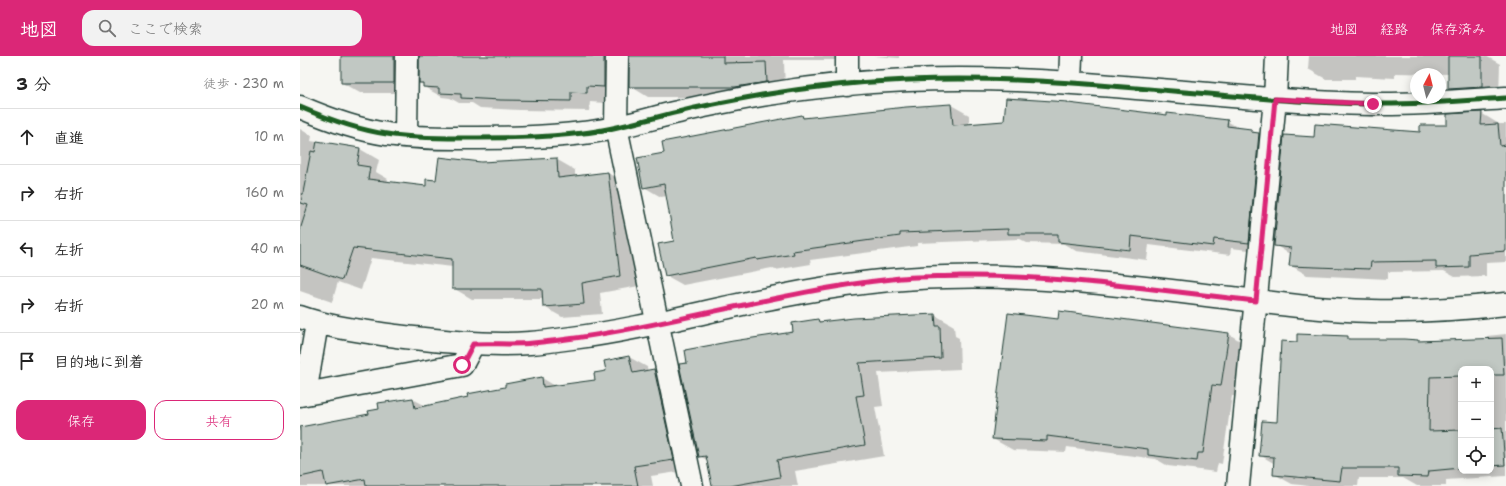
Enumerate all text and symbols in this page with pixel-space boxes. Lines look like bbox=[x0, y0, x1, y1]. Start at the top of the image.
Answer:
search box bbox=[82, 10, 362, 46]
text: 地図 bbox=[20, 17, 58, 42]
icon: search bbox=[96, 17, 118, 39]
text: ここで検索 bbox=[128, 19, 203, 39]
text: 地図 bbox=[1330, 20, 1358, 38]
text: 経路 bbox=[1380, 20, 1408, 38]
text: 保存済み bbox=[1430, 20, 1486, 38]
north arrow bbox=[1410, 68, 1446, 104]
text: 3 分 bbox=[16, 73, 51, 95]
text: 徒歩 · 230 m bbox=[203, 75, 284, 92]
route end bbox=[1364, 95, 1382, 113]
icon: ahead bbox=[16, 126, 38, 148]
text: 直進 bbox=[54, 128, 84, 148]
text: 10 m bbox=[254, 128, 284, 145]
icon: right bbox=[16, 182, 38, 204]
text: 右折 bbox=[54, 184, 84, 204]
text: 160 m bbox=[246, 184, 284, 201]
icon: left bbox=[16, 238, 38, 260]
text: 左折 bbox=[54, 240, 84, 260]
text: 40 m bbox=[250, 240, 284, 257]
icon: right bbox=[16, 294, 38, 316]
text: 右折 bbox=[54, 296, 84, 316]
text: 20 m bbox=[251, 296, 284, 313]
icon: arrive bbox=[16, 350, 38, 372]
text: 目的地に到着 bbox=[54, 352, 144, 372]
route start bbox=[453, 356, 471, 374]
map controls bbox=[1458, 366, 1494, 474]
button: + bbox=[1458, 366, 1494, 402]
button: 保存 bbox=[16, 400, 146, 440]
button: 共有 bbox=[154, 400, 284, 440]
button: − bbox=[1458, 402, 1494, 438]
button: locate bbox=[1458, 438, 1494, 474]

